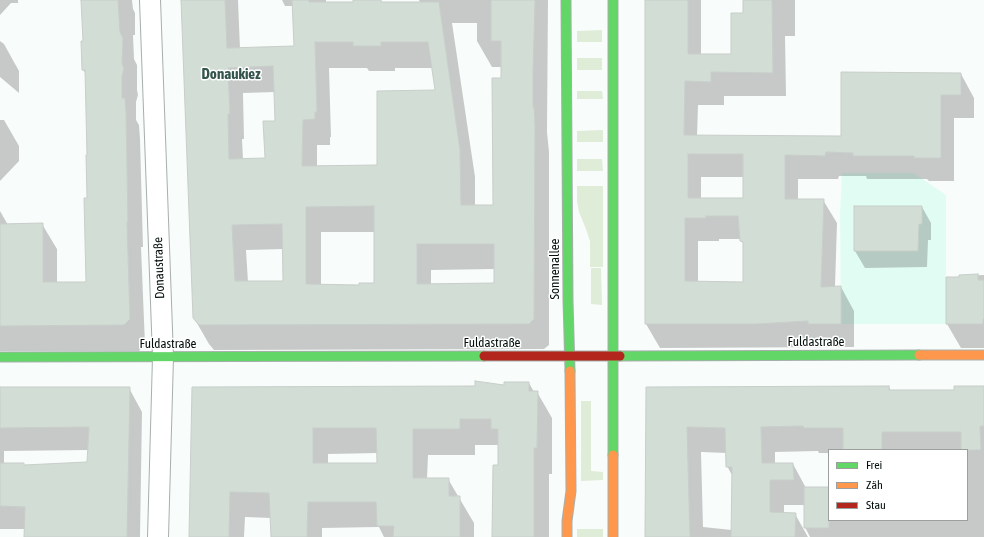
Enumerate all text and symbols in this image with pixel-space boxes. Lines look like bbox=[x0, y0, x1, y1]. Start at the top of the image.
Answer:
district label: Donaukiez bbox=[201, 65, 261, 83]
street label: Donaustraße bbox=[150, 237, 168, 299]
street label: Sonnenallee bbox=[547, 239, 563, 299]
street label: Fuldastraße bbox=[788, 334, 844, 350]
street label: Fuldastraße bbox=[464, 335, 520, 351]
street label: Fuldastraße bbox=[140, 336, 196, 352]
legend bbox=[828, 449, 968, 521]
text: Frei bbox=[866, 458, 882, 472]
text: Zäh bbox=[866, 478, 883, 492]
text: Stau bbox=[866, 498, 886, 512]

